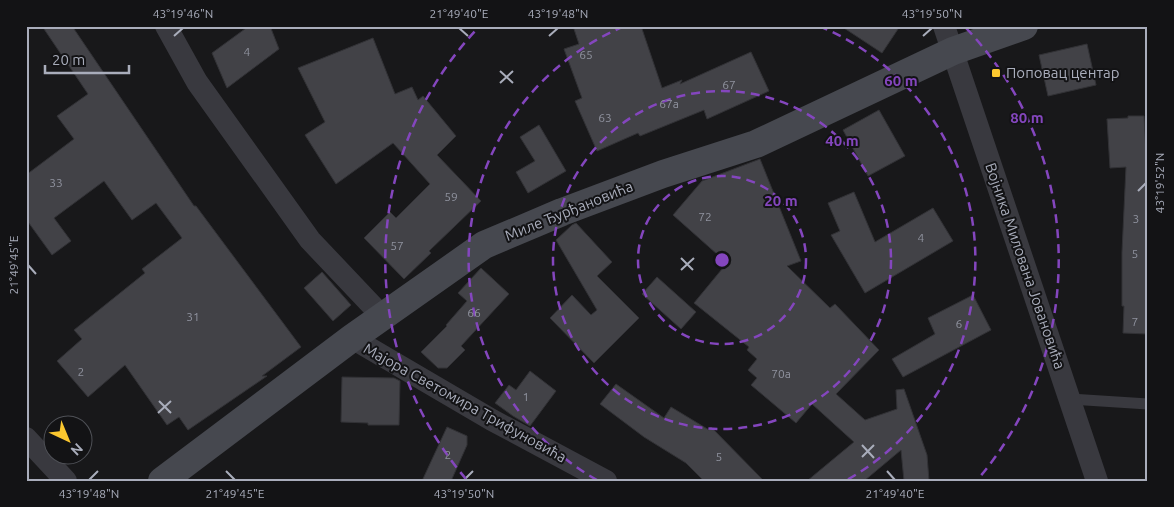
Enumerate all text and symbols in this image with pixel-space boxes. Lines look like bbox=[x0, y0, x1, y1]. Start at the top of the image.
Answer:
text: 43°19'46"N bbox=[153, 7, 213, 20]
text: 21°49'40"E bbox=[430, 7, 489, 20]
text: 43°19'48"N bbox=[528, 7, 588, 20]
text: 43°19'50"N bbox=[902, 7, 962, 20]
scale bar bbox=[45, 42, 129, 74]
house number: 4 bbox=[244, 45, 251, 58]
house number: 65 bbox=[579, 48, 593, 61]
text: 20 m bbox=[52, 51, 85, 68]
place label: Поповац центар bbox=[1006, 64, 1120, 81]
marker: Поповац центар bbox=[990, 67, 1002, 79]
text: 60 m bbox=[884, 72, 918, 89]
house number: 67 bbox=[722, 78, 736, 91]
house number: 67a bbox=[659, 97, 679, 110]
text: 80 m bbox=[1010, 109, 1044, 126]
house number: 63 bbox=[598, 111, 612, 124]
text: 40 m bbox=[825, 132, 859, 149]
text: 43°19'52"N bbox=[1153, 153, 1166, 213]
street label: Војника Милована Јовановића bbox=[982, 161, 1069, 371]
house number: 33 bbox=[49, 176, 63, 189]
street label: Миле Ђурђановића bbox=[502, 177, 635, 244]
house number: 59 bbox=[444, 190, 458, 203]
text: 20 m bbox=[764, 192, 798, 209]
house number: 72 bbox=[698, 210, 712, 223]
house number: 3 bbox=[1133, 212, 1139, 225]
house number: 4 bbox=[918, 231, 925, 244]
text: 21°49'45"E bbox=[7, 235, 20, 294]
house number: 57 bbox=[390, 239, 404, 252]
house number: 5 bbox=[1132, 247, 1138, 260]
centre of rings bbox=[713, 251, 731, 269]
house number: 66 bbox=[467, 306, 481, 319]
house number: 31 bbox=[186, 310, 200, 323]
house number: 7 bbox=[1132, 315, 1138, 328]
house number: 6 bbox=[956, 317, 963, 330]
street label: Мајора Светомира Трифуновића bbox=[361, 340, 570, 466]
house number: 2 bbox=[78, 365, 84, 378]
house number: 70a bbox=[771, 367, 791, 380]
house number: 1 bbox=[523, 390, 529, 403]
north arrow bbox=[42, 414, 92, 464]
text: N bbox=[68, 440, 86, 459]
house number: 2 bbox=[445, 448, 451, 461]
house number: 5 bbox=[716, 450, 722, 463]
text: 43°19'48"N bbox=[59, 487, 119, 500]
text: 21°49'45"E bbox=[206, 487, 265, 500]
text: 43°19'50"N bbox=[434, 487, 494, 500]
text: 21°49'40"E bbox=[866, 487, 925, 500]

